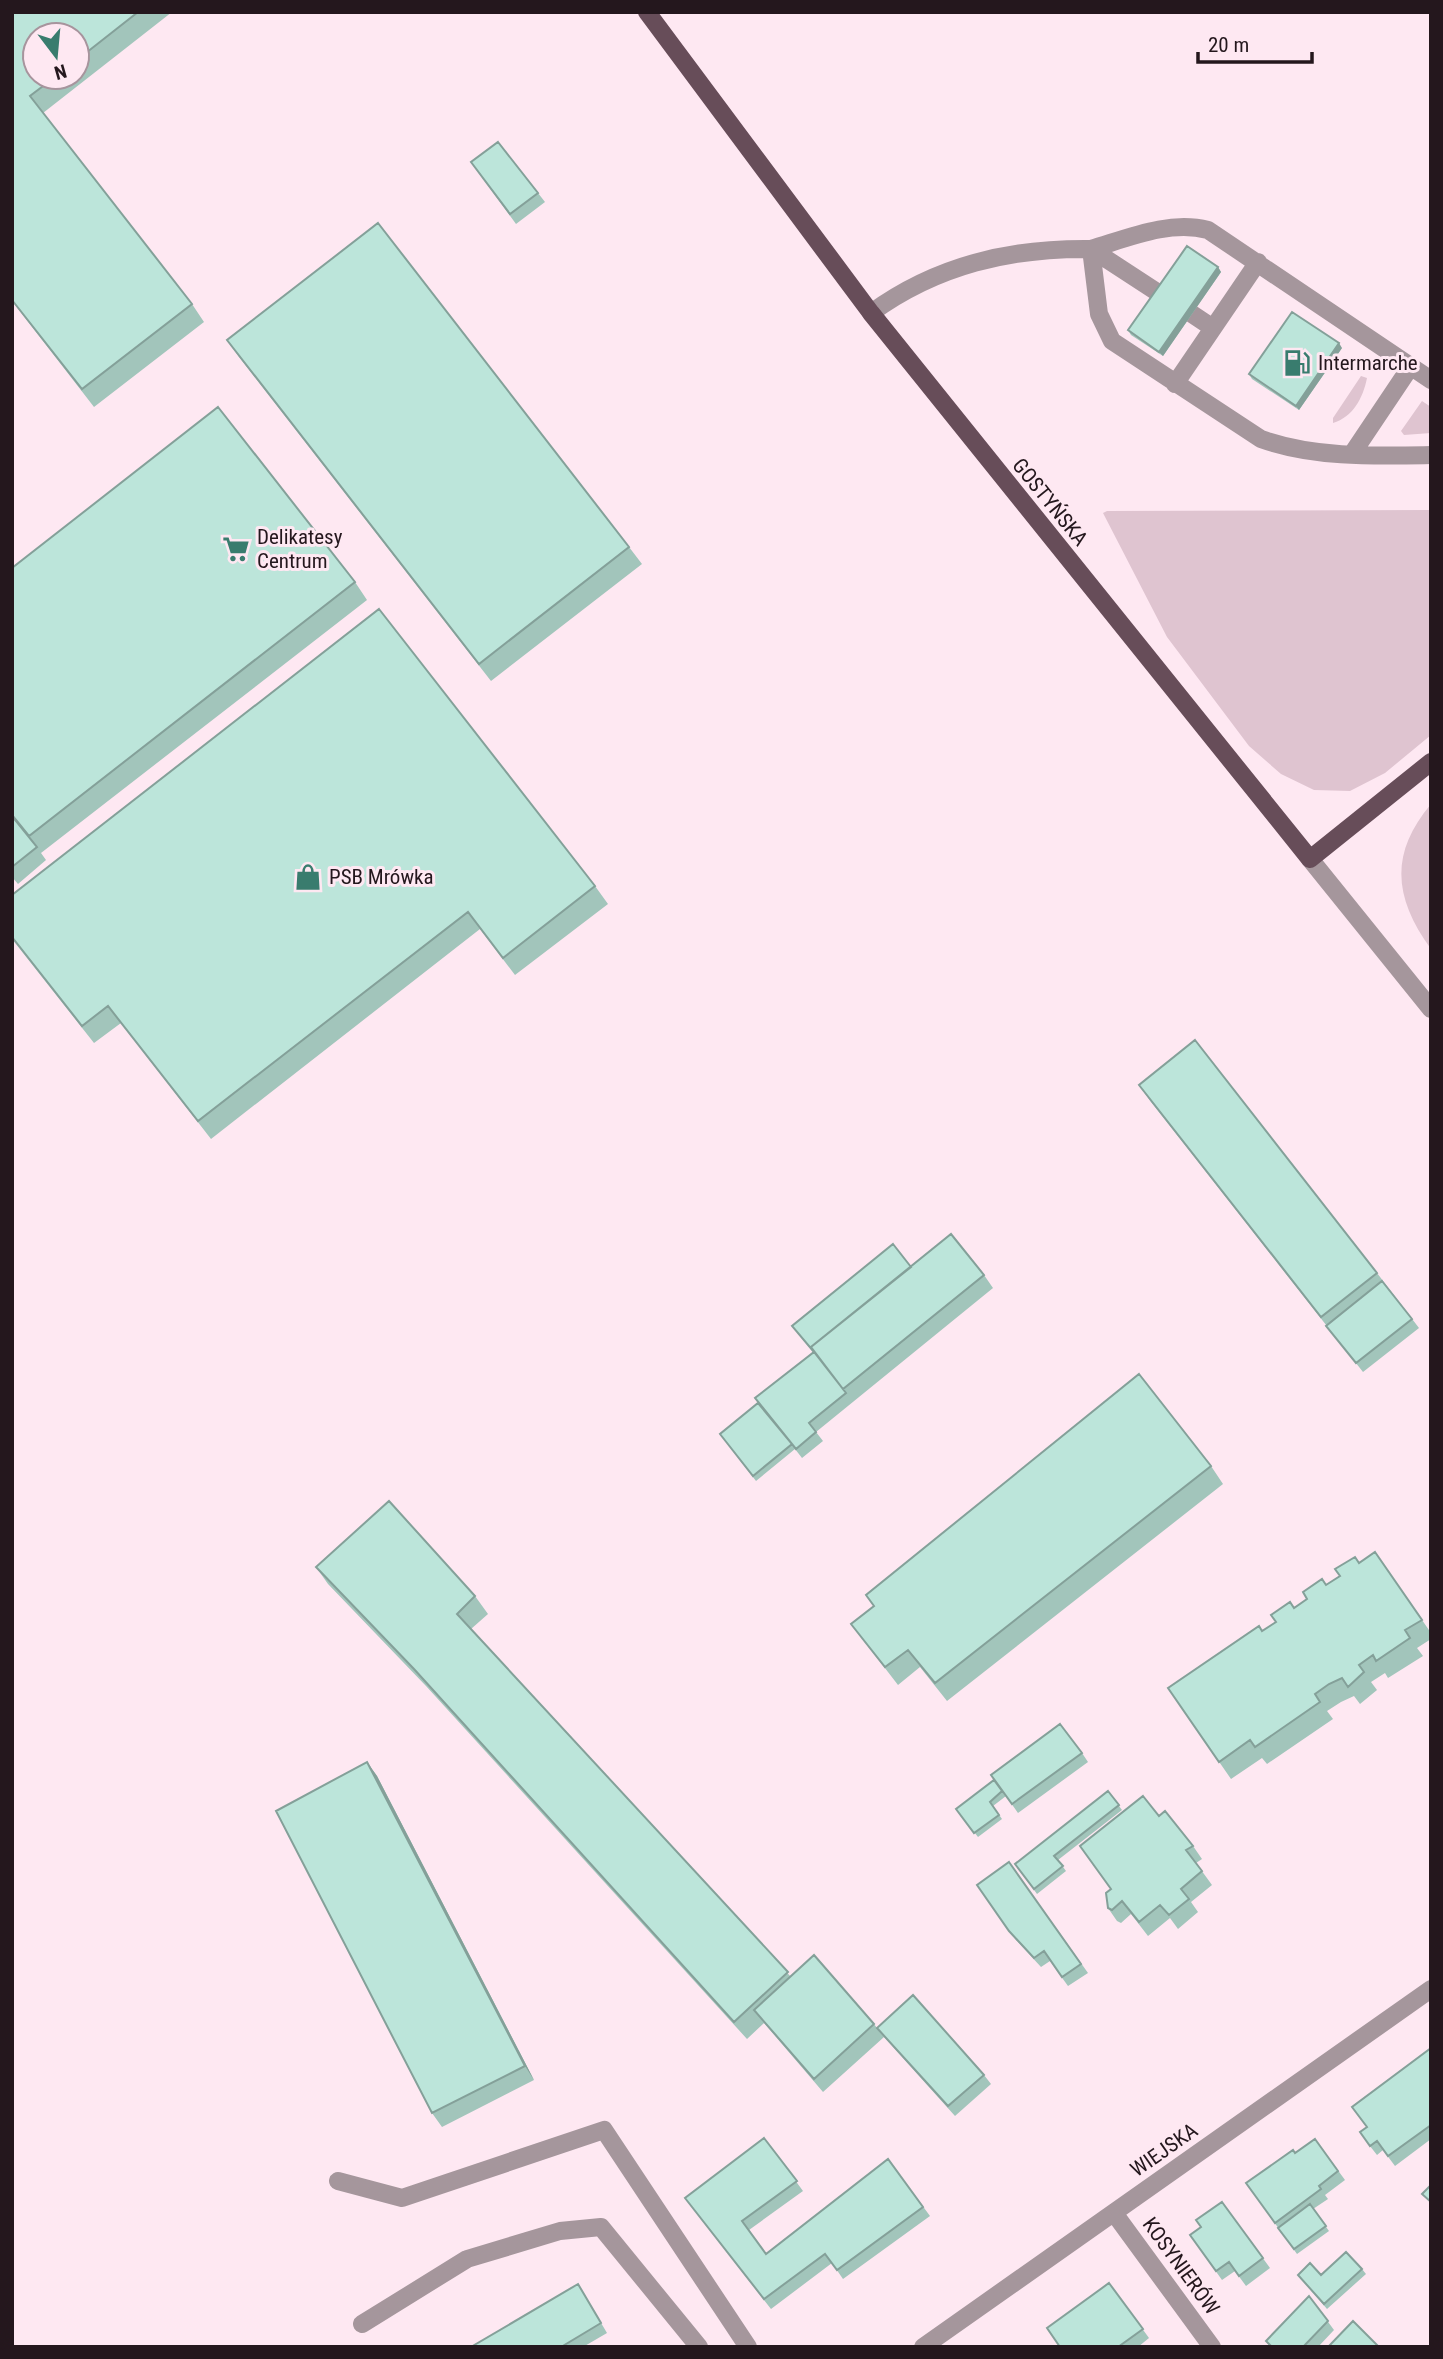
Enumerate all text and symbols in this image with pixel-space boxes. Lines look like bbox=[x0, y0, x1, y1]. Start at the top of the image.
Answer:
north arrow bbox=[21, 21, 91, 91]
scale bar bbox=[1198, 21, 1312, 65]
text: 20 m bbox=[1208, 33, 1249, 57]
text: N bbox=[52, 59, 69, 85]
fuel station icon: Intermarche bbox=[1282, 348, 1312, 378]
place label: Intermarche bbox=[1318, 351, 1418, 375]
street label: GOSTYŃSKA bbox=[1007, 453, 1093, 551]
place label: Delikatesy Centrum bbox=[257, 525, 343, 573]
supermarket icon: Delikatesy Centrum bbox=[221, 534, 251, 564]
shop icon: PSB Mrówka bbox=[293, 862, 323, 892]
place label: PSB Mrówka bbox=[329, 865, 434, 889]
street label: WIEJSKA bbox=[1126, 2118, 1202, 2182]
street label: KOSYNIERÓW bbox=[1138, 2213, 1224, 2319]

